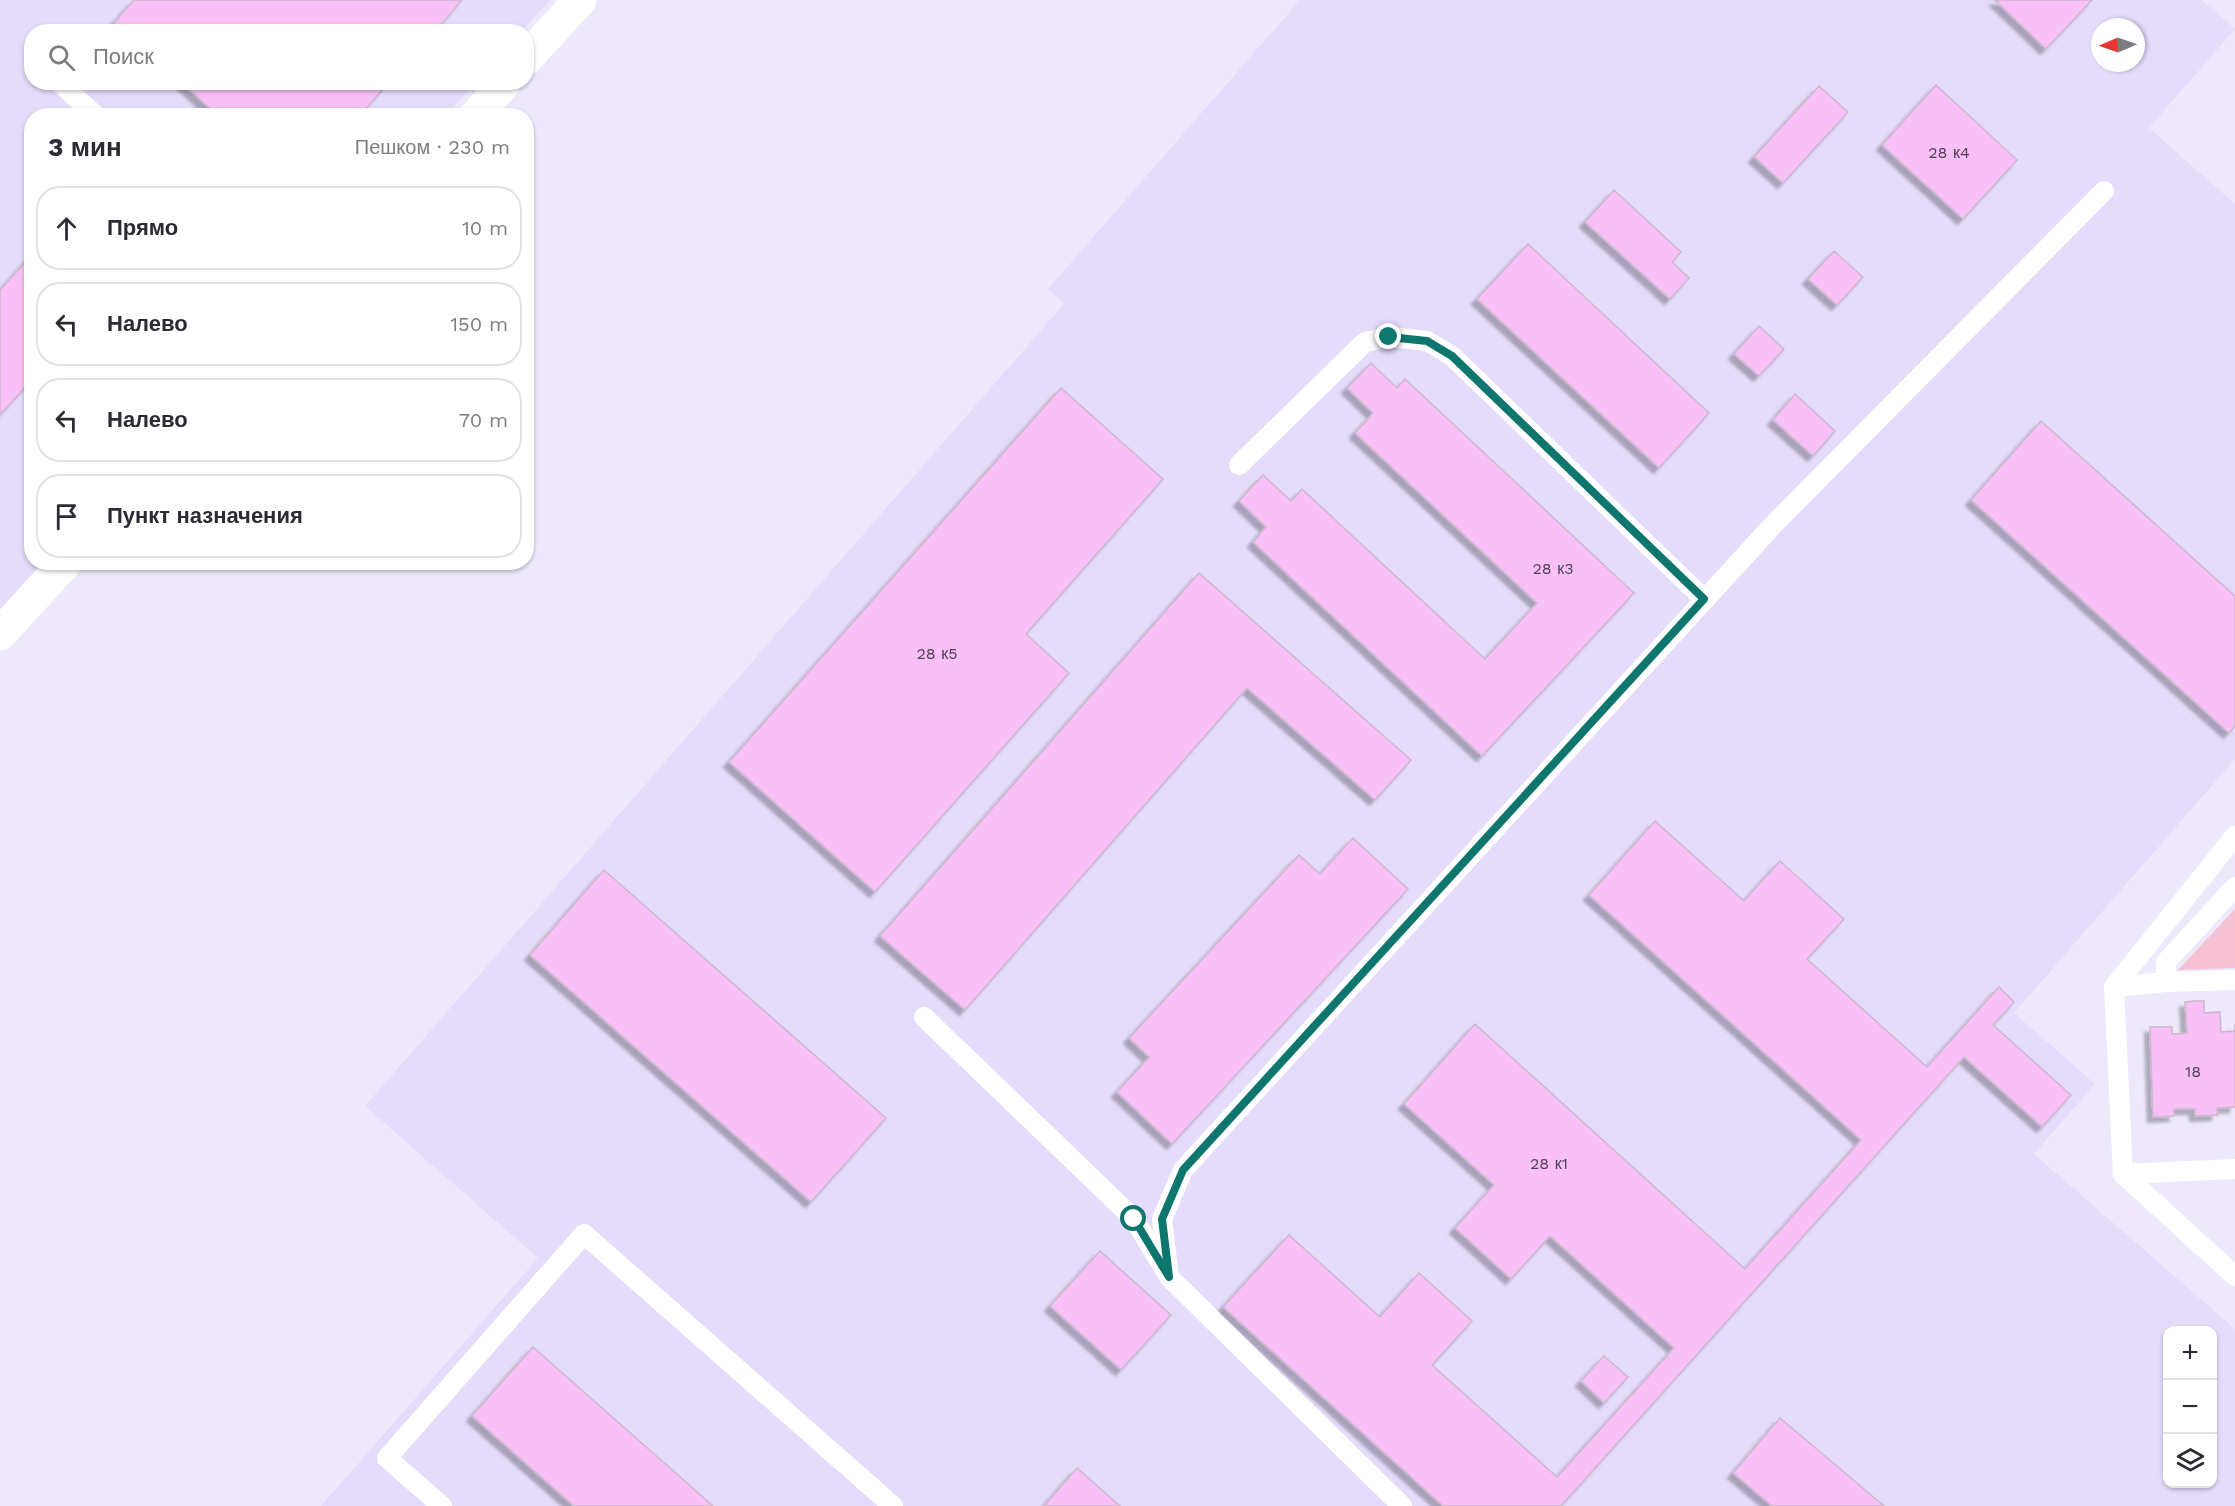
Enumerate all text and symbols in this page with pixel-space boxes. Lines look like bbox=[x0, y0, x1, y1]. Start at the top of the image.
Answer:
north arrow bbox=[2091, 18, 2145, 72]
search box bbox=[24, 24, 534, 90]
icon: search bbox=[45, 41, 78, 74]
text: Поиск bbox=[93, 44, 154, 69]
text: 3 мин bbox=[48, 132, 122, 162]
text: Пешком · 230 m bbox=[355, 135, 510, 159]
house number: 28 к4 bbox=[1928, 143, 1970, 162]
icon: ahead bbox=[50, 212, 83, 245]
text: Прямо bbox=[107, 215, 178, 240]
text: 10 m bbox=[462, 216, 508, 240]
icon: left bbox=[50, 308, 83, 341]
text: Налево bbox=[107, 311, 188, 336]
text: 150 m bbox=[450, 312, 508, 336]
route end bbox=[1375, 323, 1401, 349]
icon: left bbox=[50, 404, 83, 437]
text: Налево bbox=[107, 407, 188, 432]
text: 70 m bbox=[459, 408, 508, 432]
icon: arrive bbox=[50, 500, 83, 533]
text: Пункт назначения bbox=[107, 503, 303, 528]
house number: 28 к3 bbox=[1533, 559, 1573, 578]
house number: 28 к5 bbox=[917, 644, 957, 663]
house number: 18 bbox=[2185, 1062, 2201, 1081]
house number: 28 к1 bbox=[1530, 1154, 1568, 1173]
route start bbox=[1120, 1205, 1146, 1231]
map controls bbox=[2163, 1326, 2217, 1488]
button: + bbox=[2163, 1326, 2217, 1380]
button: − bbox=[2163, 1380, 2217, 1434]
button: layers bbox=[2163, 1434, 2217, 1488]

